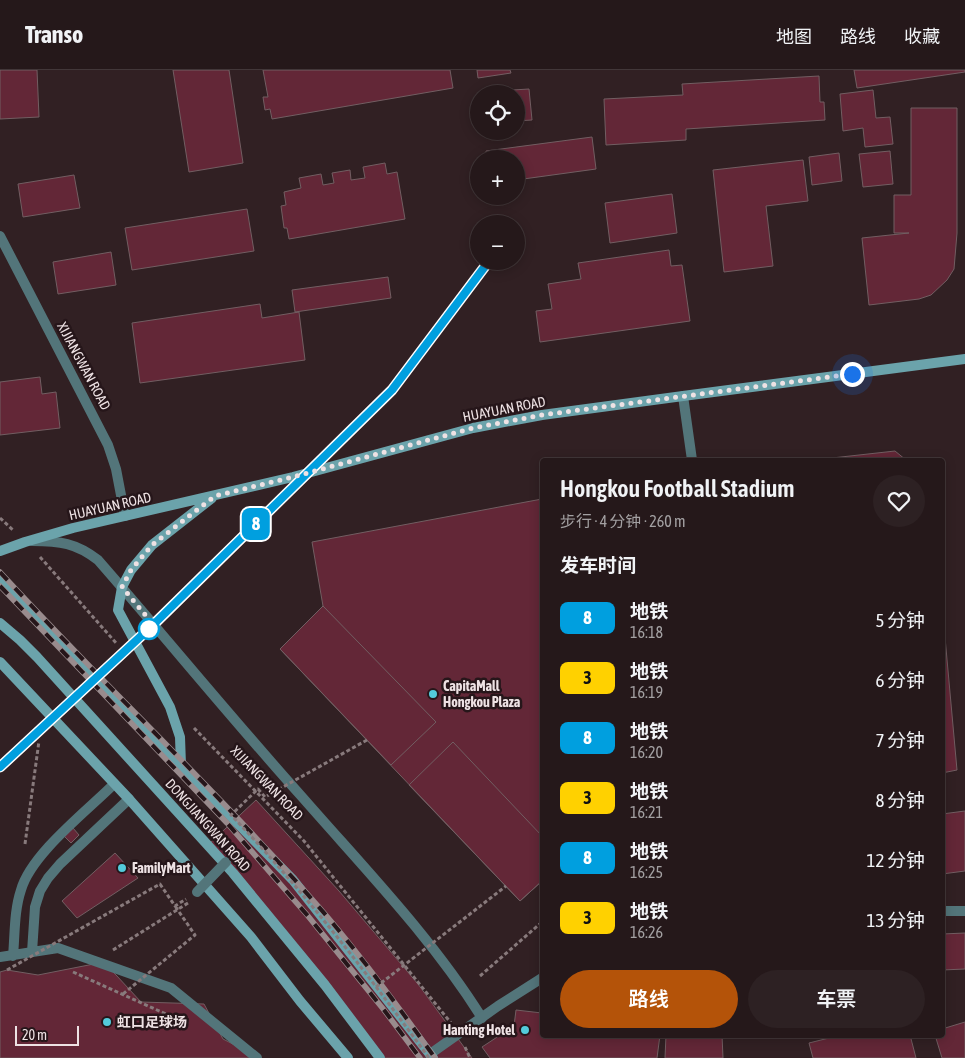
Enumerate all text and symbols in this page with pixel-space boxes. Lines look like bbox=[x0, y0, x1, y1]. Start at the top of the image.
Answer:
text: Transo bbox=[25, 21, 83, 48]
text: 地图 bbox=[776, 26, 812, 47]
text: 路线 bbox=[840, 26, 876, 47]
text: 收藏 bbox=[904, 26, 940, 47]
map controls bbox=[470, 85, 525, 270]
button: locate bbox=[470, 85, 525, 140]
button: + bbox=[470, 150, 525, 205]
button: − bbox=[470, 215, 525, 270]
street label: XIJIANGWAN ROAD bbox=[54, 319, 114, 413]
your location bbox=[840, 362, 865, 387]
street label: HUAYUAN ROAD bbox=[461, 393, 547, 425]
text: Hongkou Football Stadium bbox=[560, 475, 795, 502]
button: heart bbox=[873, 475, 925, 527]
street label: HUAYUAN ROAD bbox=[67, 489, 153, 523]
line badge: 8 bbox=[240, 508, 272, 540]
text: 步行 · 4 分钟 · 260 m bbox=[560, 512, 686, 530]
text: 8 bbox=[252, 513, 260, 534]
text: 发车时间 bbox=[560, 554, 636, 576]
text: 地铁 bbox=[630, 600, 668, 622]
text: 8 bbox=[583, 607, 592, 628]
text: 5 分钟 bbox=[875, 609, 925, 631]
unlabelled marker bbox=[138, 618, 160, 640]
text: 16:18 bbox=[630, 623, 663, 641]
text: 地铁 bbox=[630, 660, 668, 682]
text: 3 bbox=[583, 667, 592, 688]
text: 6 分钟 bbox=[875, 669, 925, 691]
place label: CapitaMall Hongkou Plaza bbox=[443, 678, 521, 710]
text: 16:19 bbox=[630, 683, 663, 701]
marker: CapitaMall Hongkou Plaza bbox=[427, 688, 439, 700]
text: 地铁 bbox=[630, 720, 668, 742]
text: 8 bbox=[583, 727, 592, 748]
text: 7 分钟 bbox=[875, 729, 925, 751]
street label: XIJIANGWAN ROAD bbox=[228, 743, 307, 824]
text: 16:20 bbox=[630, 743, 663, 761]
street label: DONGJIANGWAN ROAD bbox=[162, 775, 254, 875]
text: 地铁 bbox=[630, 780, 668, 802]
text: 3 bbox=[583, 787, 592, 808]
text: 8 分钟 bbox=[875, 789, 925, 811]
text: 16:21 bbox=[630, 803, 663, 821]
text: 地铁 bbox=[630, 840, 668, 862]
text: 8 bbox=[583, 847, 592, 868]
text: 12 分钟 bbox=[867, 849, 925, 871]
place label: FamilyMart bbox=[132, 860, 190, 876]
marker: FamilyMart bbox=[116, 862, 128, 874]
text: 16:25 bbox=[630, 863, 663, 881]
text: 地铁 bbox=[630, 900, 668, 922]
text: 3 bbox=[583, 907, 592, 928]
text: 13 分钟 bbox=[867, 909, 925, 931]
text: 16:26 bbox=[630, 923, 663, 941]
button: 路线 bbox=[560, 970, 738, 1028]
button: 车票 bbox=[748, 970, 925, 1028]
place label: 虹口足球场 bbox=[117, 1014, 187, 1030]
marker: 虹口足球场 bbox=[101, 1016, 113, 1028]
place label: Hanting Hotel bbox=[443, 1022, 515, 1038]
scale bar bbox=[15, 1023, 79, 1046]
marker: Hanting Hotel bbox=[519, 1024, 531, 1036]
text: 20 m bbox=[22, 1027, 47, 1043]

